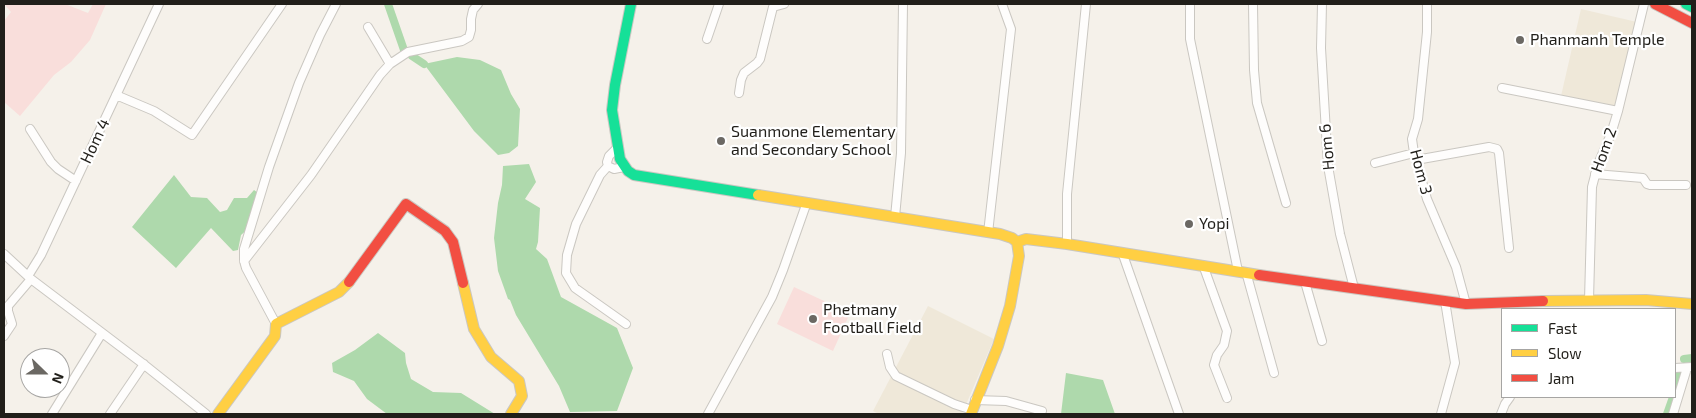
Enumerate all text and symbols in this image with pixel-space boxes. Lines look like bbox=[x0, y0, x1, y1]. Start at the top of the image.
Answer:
place label: Phanmanh Temple bbox=[1530, 30, 1665, 50]
marker: Phanmanh Temple bbox=[1514, 34, 1526, 46]
street label: Hom 4 bbox=[76, 116, 114, 166]
place label: Suanmone Elementary and Secondary School bbox=[731, 122, 896, 160]
street label: Hom 6 bbox=[1315, 123, 1339, 171]
street label: Hom 2 bbox=[1587, 125, 1621, 175]
marker: Suanmone Elementary and Secondary School bbox=[715, 135, 727, 147]
street label: Hom 3 bbox=[1406, 147, 1436, 197]
place label: Yopi bbox=[1199, 214, 1229, 234]
marker: Yopi bbox=[1183, 218, 1195, 230]
place label: Phetmany Football Field bbox=[823, 300, 922, 338]
legend bbox=[1501, 308, 1676, 398]
marker: Phetmany Football Field bbox=[807, 313, 819, 325]
text: Fast bbox=[1548, 319, 1577, 337]
text: Slow bbox=[1548, 344, 1582, 362]
north arrow bbox=[20, 348, 70, 398]
text: Jam bbox=[1548, 369, 1574, 387]
text: N bbox=[49, 371, 68, 386]

